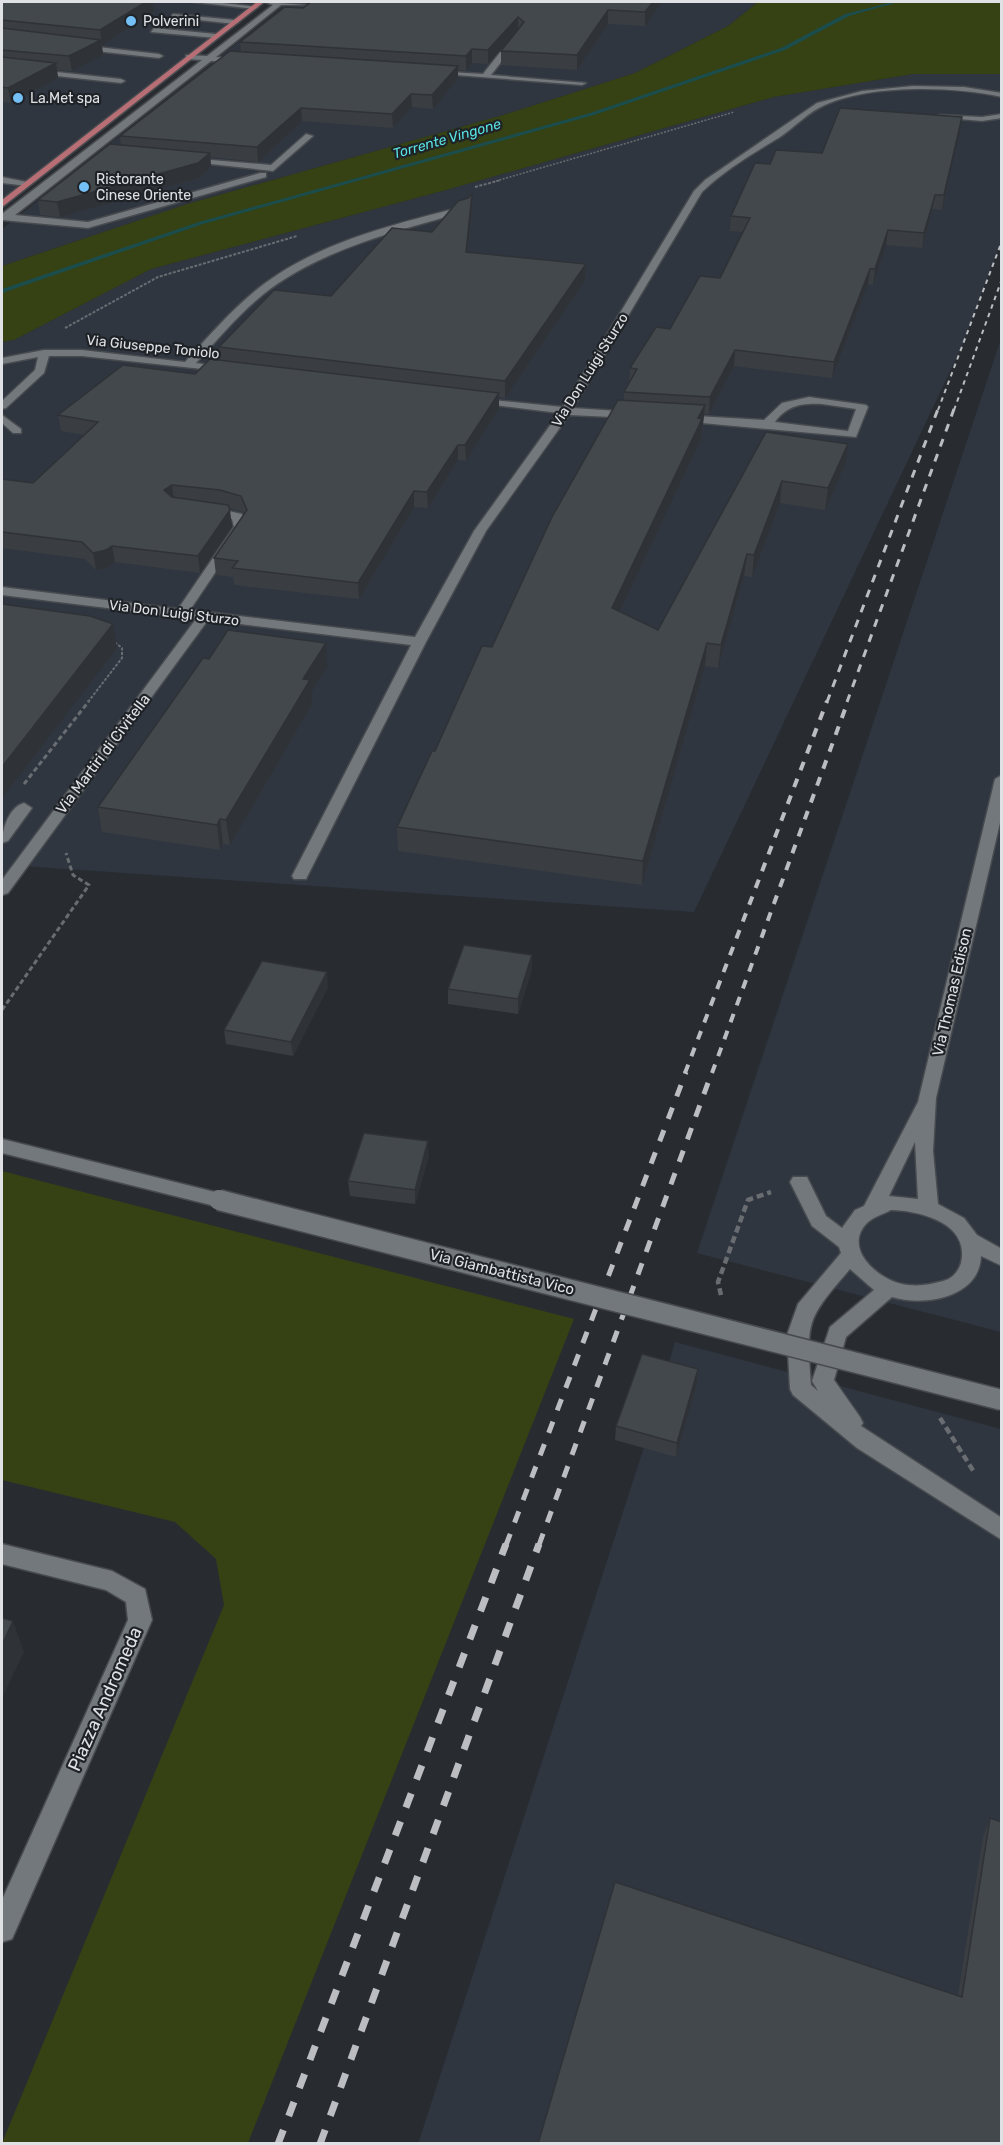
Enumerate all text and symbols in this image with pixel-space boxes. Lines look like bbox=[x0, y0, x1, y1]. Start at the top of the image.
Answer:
place label: Polverini bbox=[143, 13, 199, 30]
marker: Polverini bbox=[124, 14, 138, 28]
place label: La.Met spa bbox=[30, 90, 100, 107]
marker: La.Met spa bbox=[11, 91, 25, 105]
water label: Torrente Vingone bbox=[391, 115, 503, 163]
place label: Ristorante Cinese Oriente bbox=[96, 171, 191, 204]
marker: Ristorante Cinese Oriente bbox=[77, 180, 91, 194]
street label: Via Don Luigi Sturzo bbox=[548, 310, 632, 430]
street label: Via Giuseppe Toniolo bbox=[86, 332, 220, 362]
street label: Via Don Luigi Sturzo bbox=[108, 597, 240, 629]
street label: Via Martiri di Civitella bbox=[52, 691, 154, 817]
street label: Via Thomas Edison bbox=[928, 926, 976, 1058]
street label: Via Giambattista Vico bbox=[428, 1245, 576, 1299]
street label: Piazza Andromeda bbox=[63, 1624, 147, 1774]

